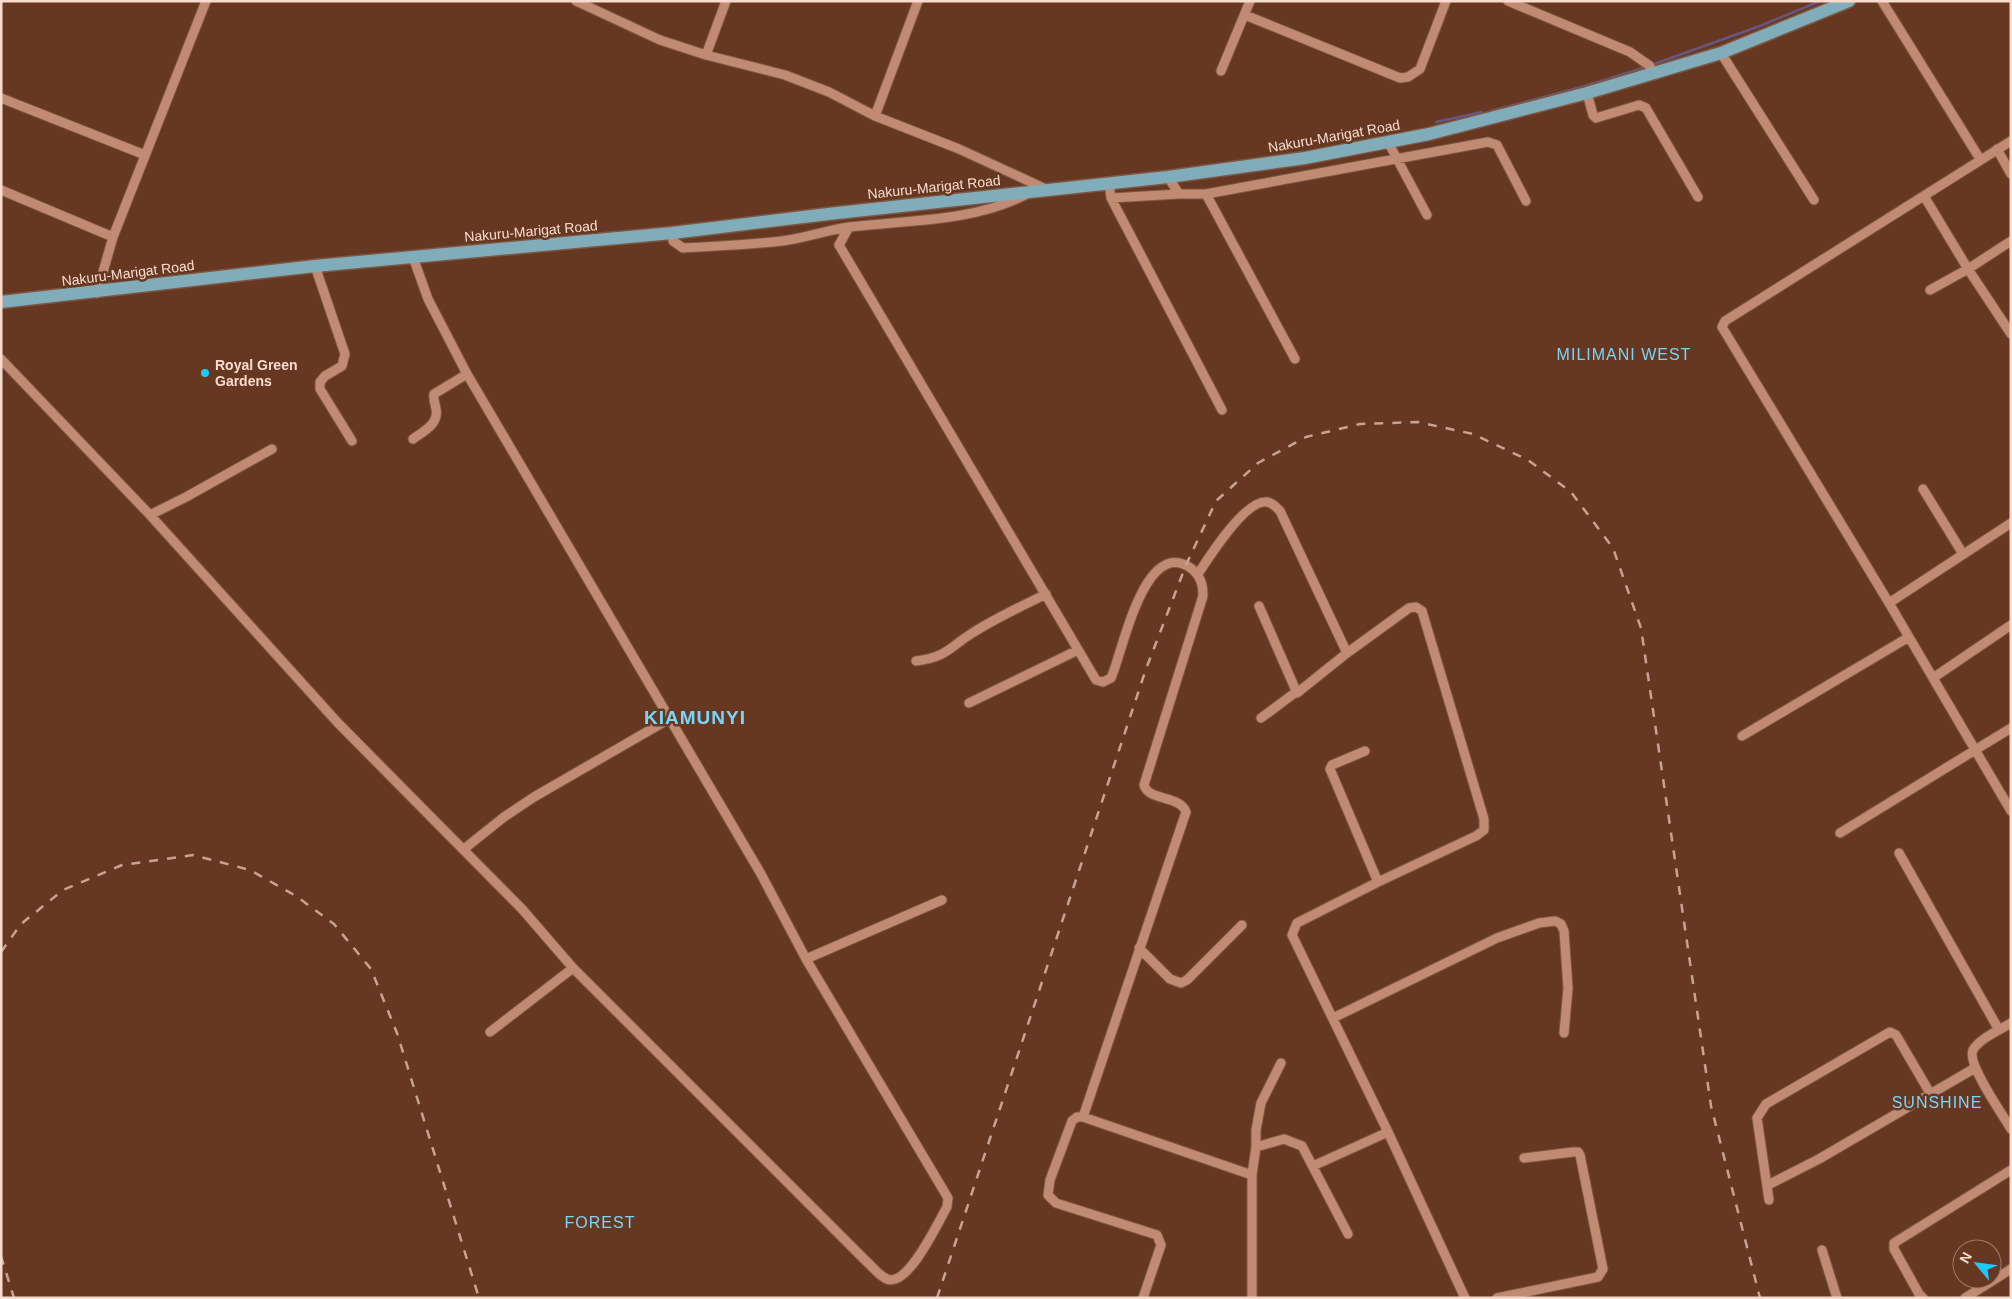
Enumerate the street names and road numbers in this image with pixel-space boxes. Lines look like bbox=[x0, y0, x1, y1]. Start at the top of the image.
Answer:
street label: Nakuru-Marigat Road bbox=[1267, 117, 1401, 155]
street label: Nakuru-Marigat Road bbox=[867, 172, 1001, 202]
street label: Nakuru-Marigat Road bbox=[464, 217, 598, 245]
street label: Nakuru-Marigat Road bbox=[61, 257, 195, 289]

